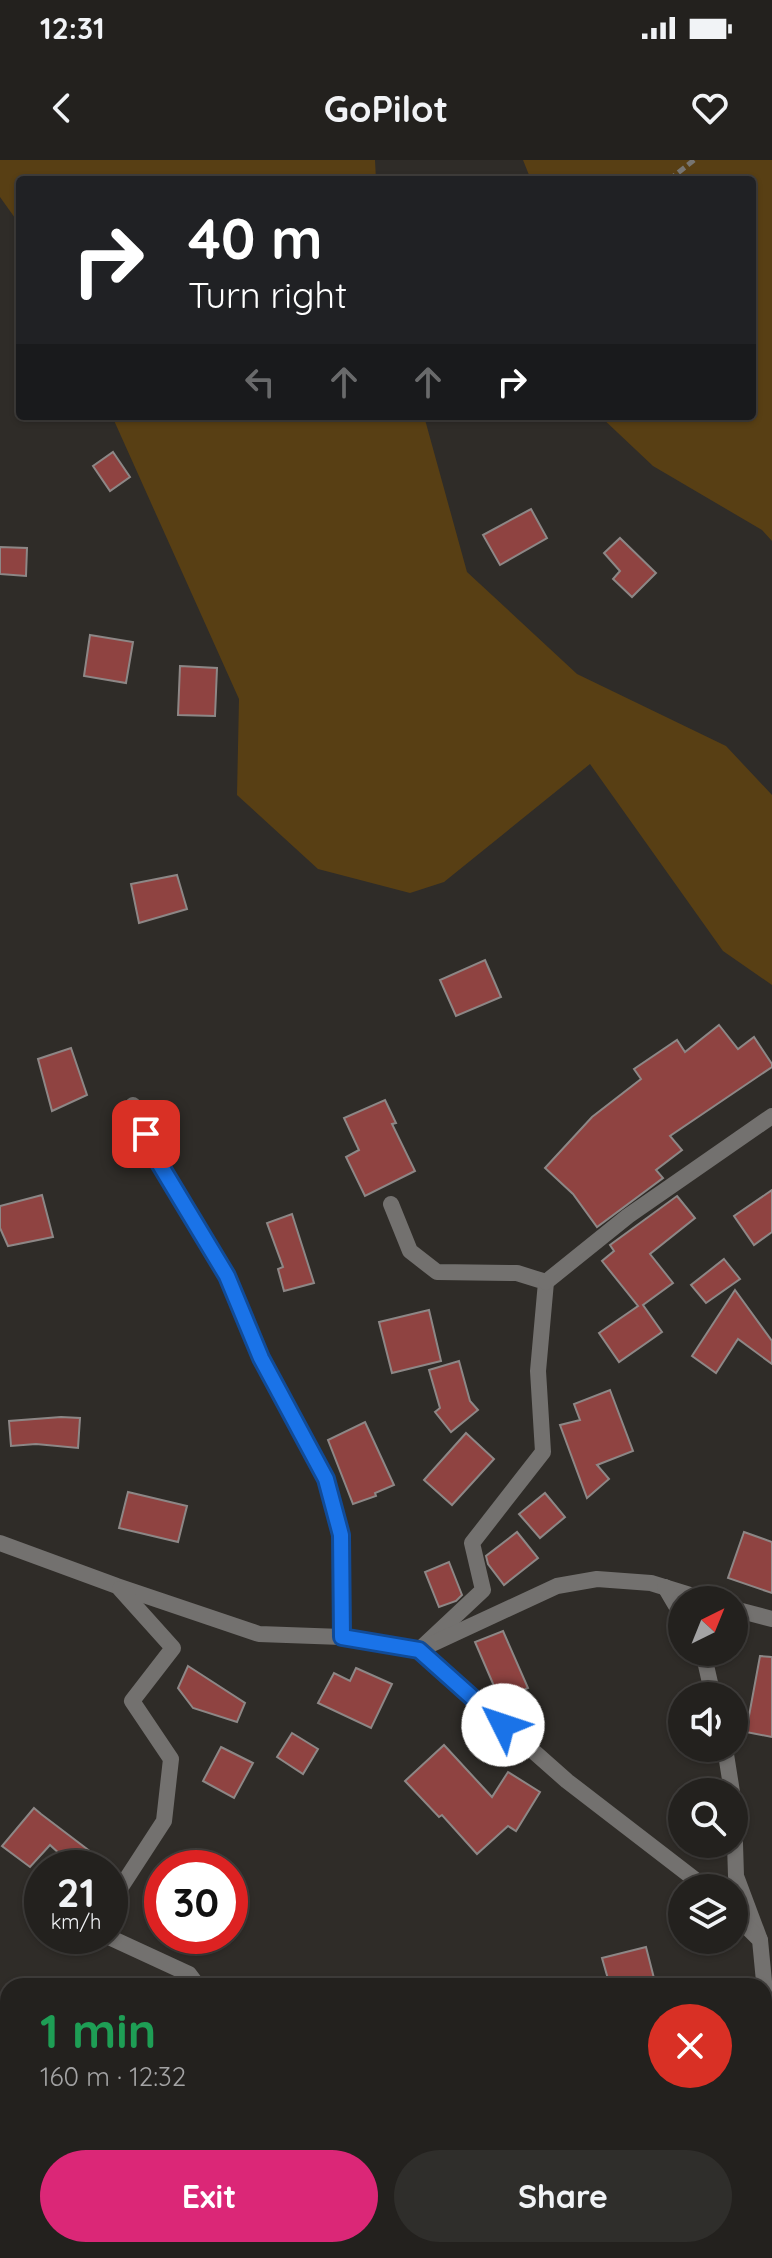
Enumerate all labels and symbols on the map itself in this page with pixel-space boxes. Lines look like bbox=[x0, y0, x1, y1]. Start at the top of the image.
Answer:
pin bbox=[112, 1100, 180, 1168]
north arrow bbox=[668, 1586, 748, 1666]
position arrow bbox=[461, 1683, 545, 1767]
speed limit sign: 30 bbox=[144, 1850, 248, 1954]

